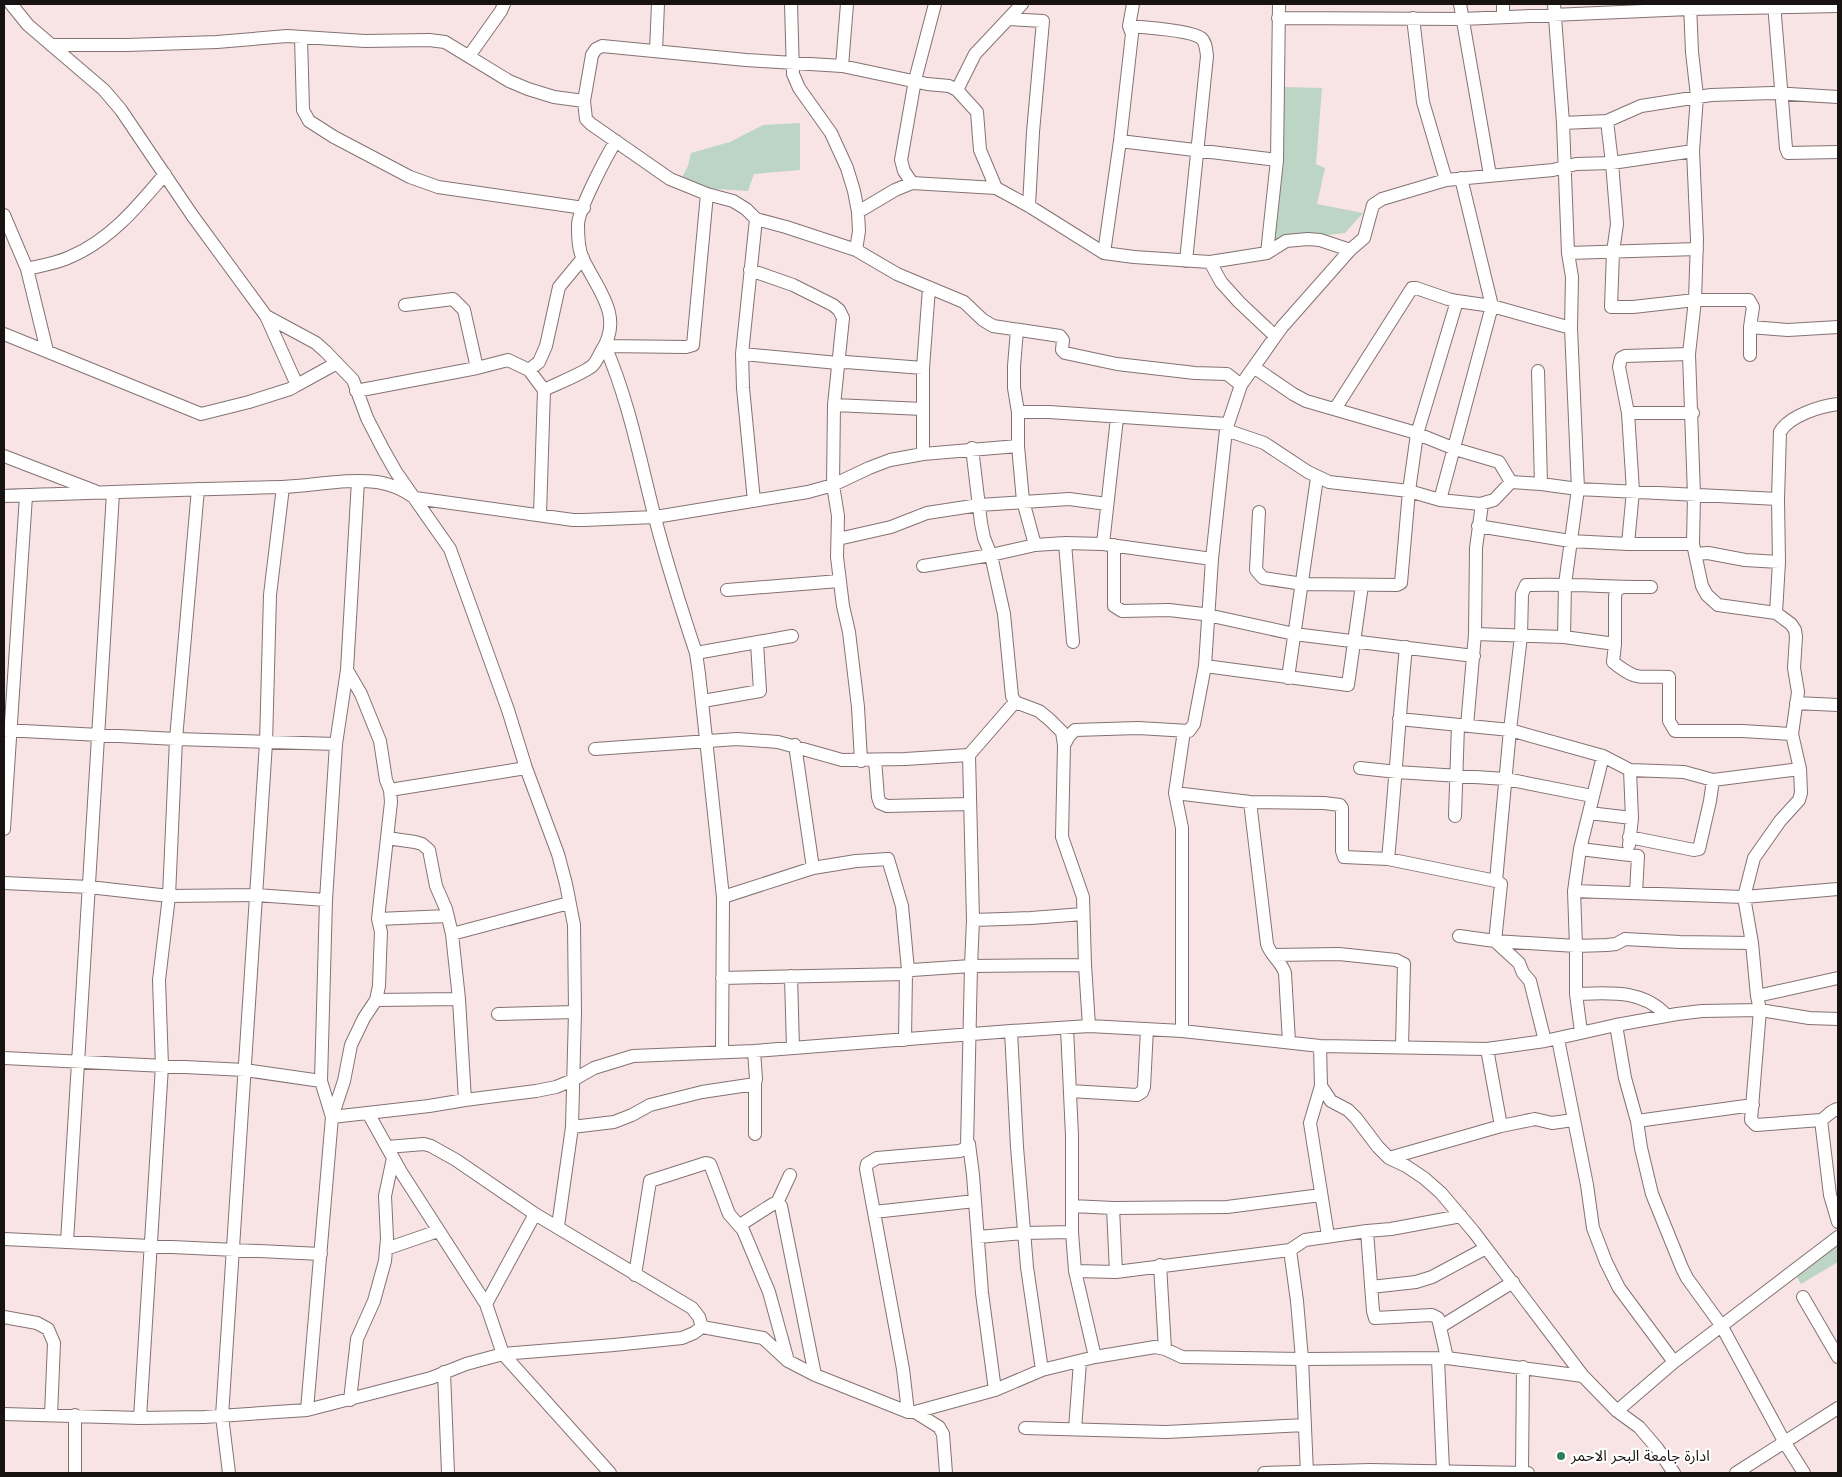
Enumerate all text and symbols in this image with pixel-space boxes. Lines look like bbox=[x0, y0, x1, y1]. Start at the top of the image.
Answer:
place label: ادارة جامعة البحر الاحمر bbox=[1570, 1445, 1710, 1467]
marker: ادارة جامعة البحر الاحمر bbox=[1555, 1450, 1567, 1462]

